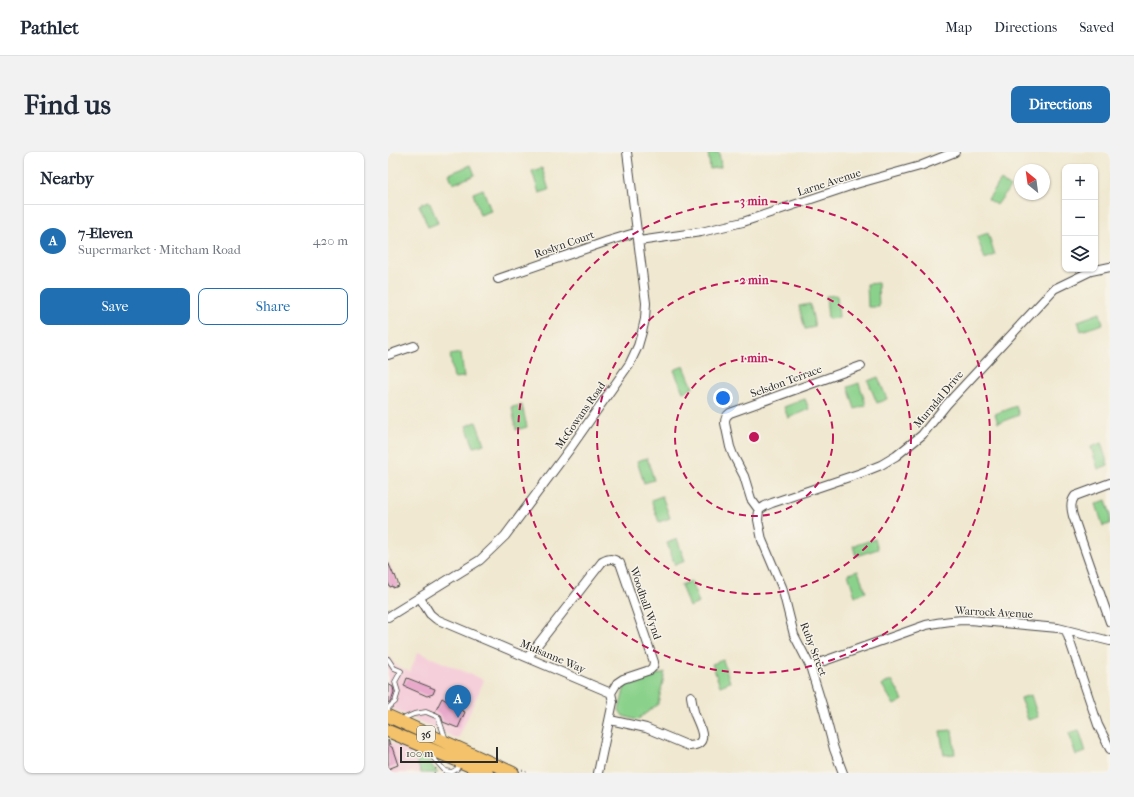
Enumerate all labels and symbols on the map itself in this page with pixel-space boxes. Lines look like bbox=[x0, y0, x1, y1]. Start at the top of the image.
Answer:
north arrow bbox=[1014, 164, 1050, 200]
street label: Larne Avenue bbox=[796, 166, 863, 199]
text: 3 min bbox=[740, 194, 769, 209]
street label: Roslyn Court bbox=[532, 228, 596, 261]
text: 2 min bbox=[739, 273, 770, 287]
text: 1 min bbox=[740, 351, 769, 365]
street label: Selsdon Terrace bbox=[749, 362, 824, 400]
street label: Murndal Drive bbox=[911, 368, 966, 431]
street label: McGowans Road bbox=[553, 379, 609, 451]
your location bbox=[713, 388, 733, 408]
centre of rings bbox=[747, 430, 761, 444]
street label: Woodhall Wynd bbox=[627, 564, 664, 642]
street label: Warrock Avenue bbox=[954, 604, 1034, 621]
street label: Ruby Street bbox=[797, 620, 830, 678]
street label: Mulsanne Way bbox=[518, 637, 588, 677]
pin: A bbox=[445, 685, 471, 718]
road number: 36 bbox=[417, 726, 435, 742]
scale bar bbox=[400, 745, 498, 764]

